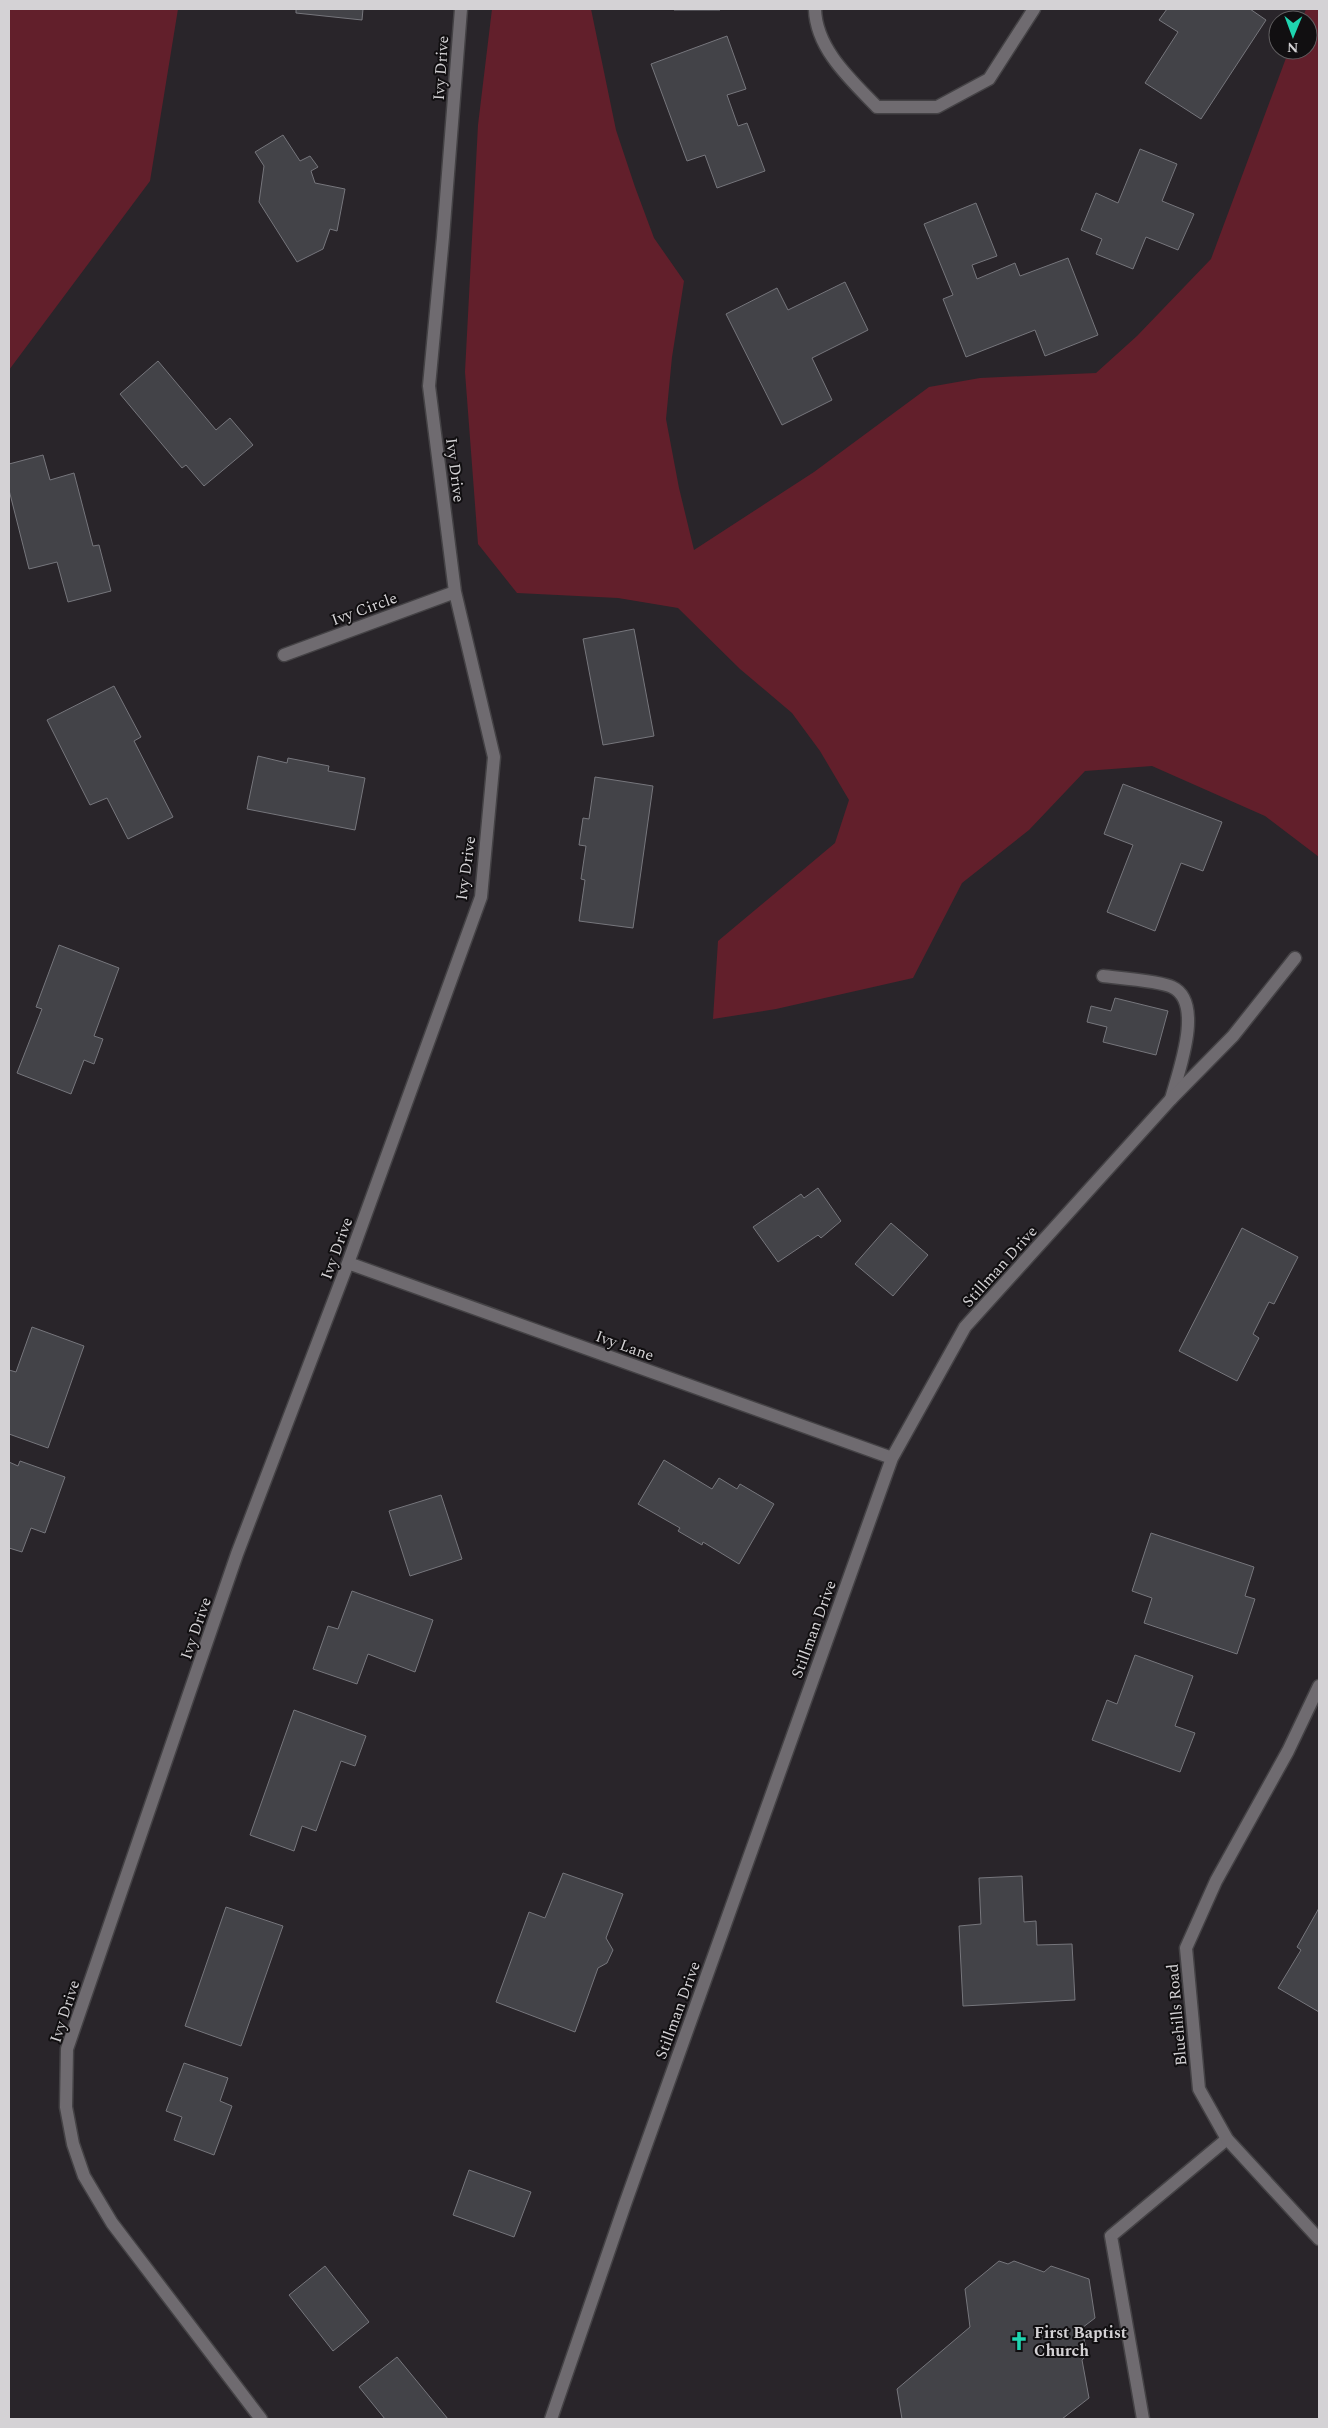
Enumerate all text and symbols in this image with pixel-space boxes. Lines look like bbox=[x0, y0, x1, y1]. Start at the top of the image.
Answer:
north arrow bbox=[1268, 10, 1318, 60]
street label: Ivy Drive bbox=[427, 35, 455, 101]
text: N bbox=[1287, 37, 1299, 58]
street label: Ivy Drive bbox=[439, 437, 471, 504]
street label: Ivy Circle bbox=[328, 586, 401, 632]
street label: Ivy Drive bbox=[450, 834, 482, 902]
street label: Ivy Drive bbox=[315, 1214, 359, 1283]
street label: Stillman Drive bbox=[956, 1220, 1043, 1313]
street label: Ivy Lane bbox=[592, 1324, 657, 1368]
street label: Stillman Drive bbox=[785, 1577, 843, 1682]
street label: Ivy Drive bbox=[174, 1594, 218, 1663]
street label: Stillman Drive bbox=[649, 1958, 707, 2063]
street label: Bluehills Road bbox=[1161, 1963, 1193, 2067]
street label: Ivy Drive bbox=[44, 1977, 86, 2046]
place label: First Baptist Church bbox=[1034, 2321, 1127, 2363]
church icon: First Baptist Church bbox=[1008, 2330, 1030, 2352]

